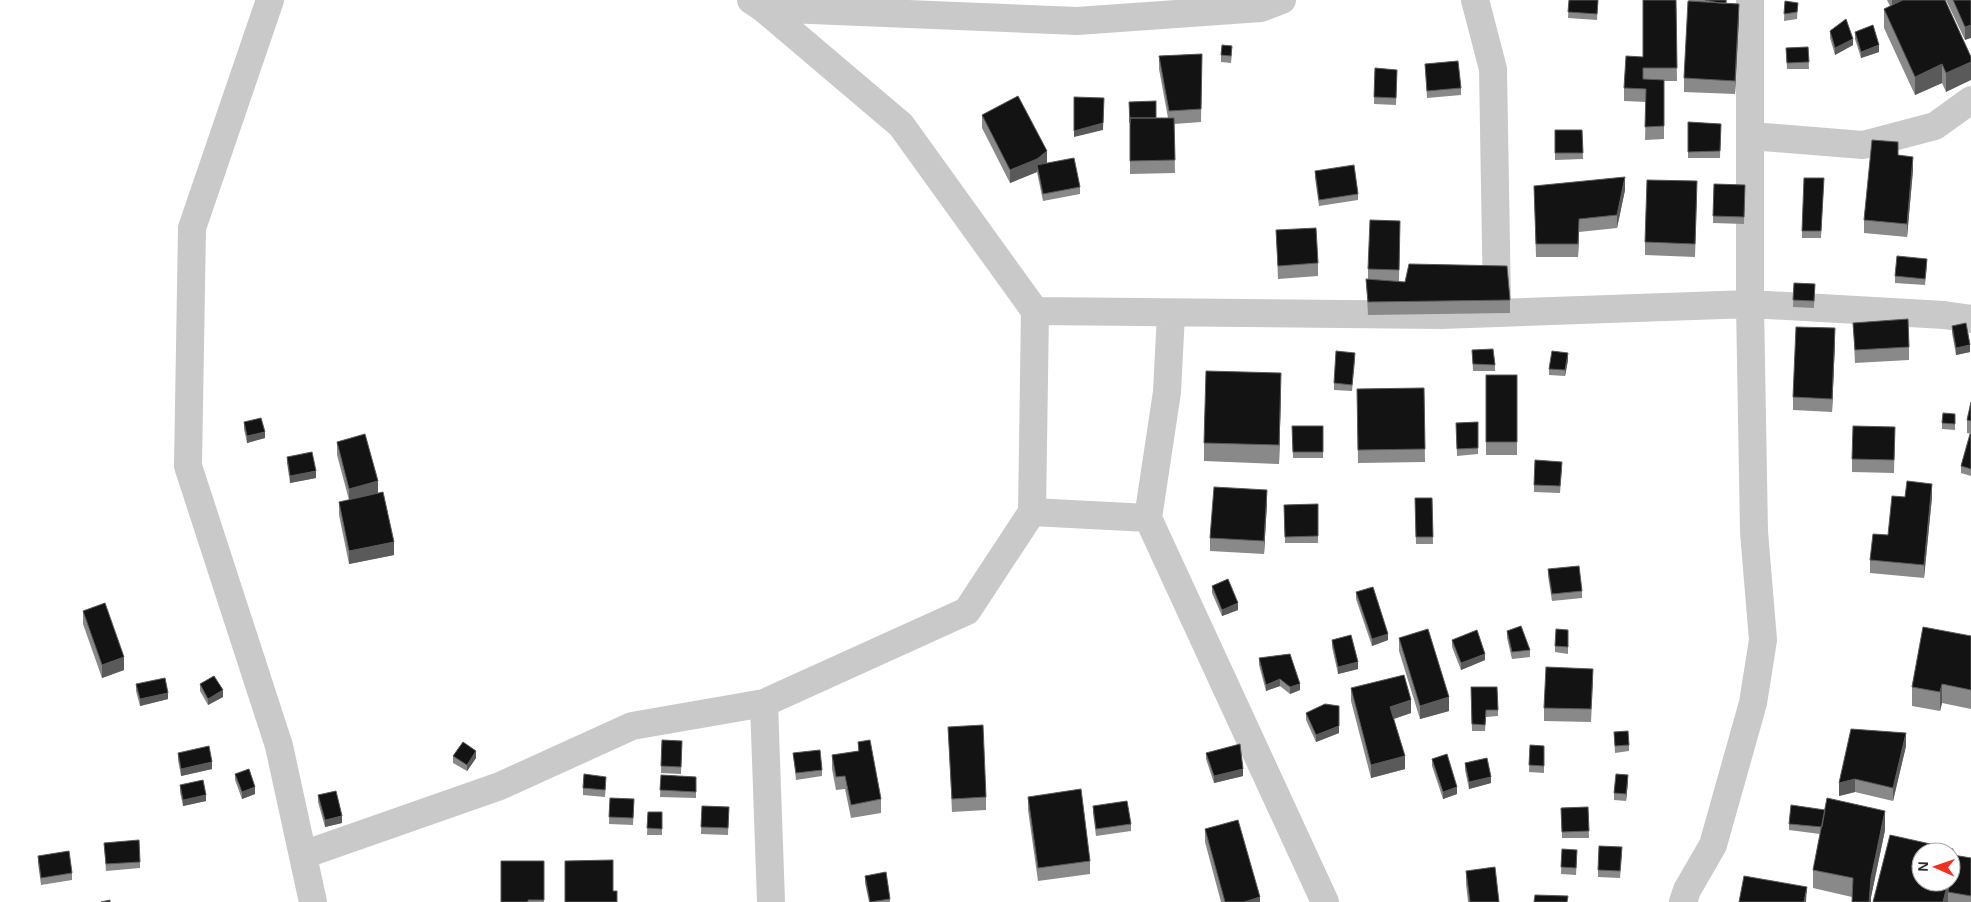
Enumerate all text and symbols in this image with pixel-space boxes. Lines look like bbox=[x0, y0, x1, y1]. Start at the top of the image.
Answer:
north arrow bbox=[1911, 842, 1961, 892]
text: N bbox=[1915, 861, 1931, 872]

